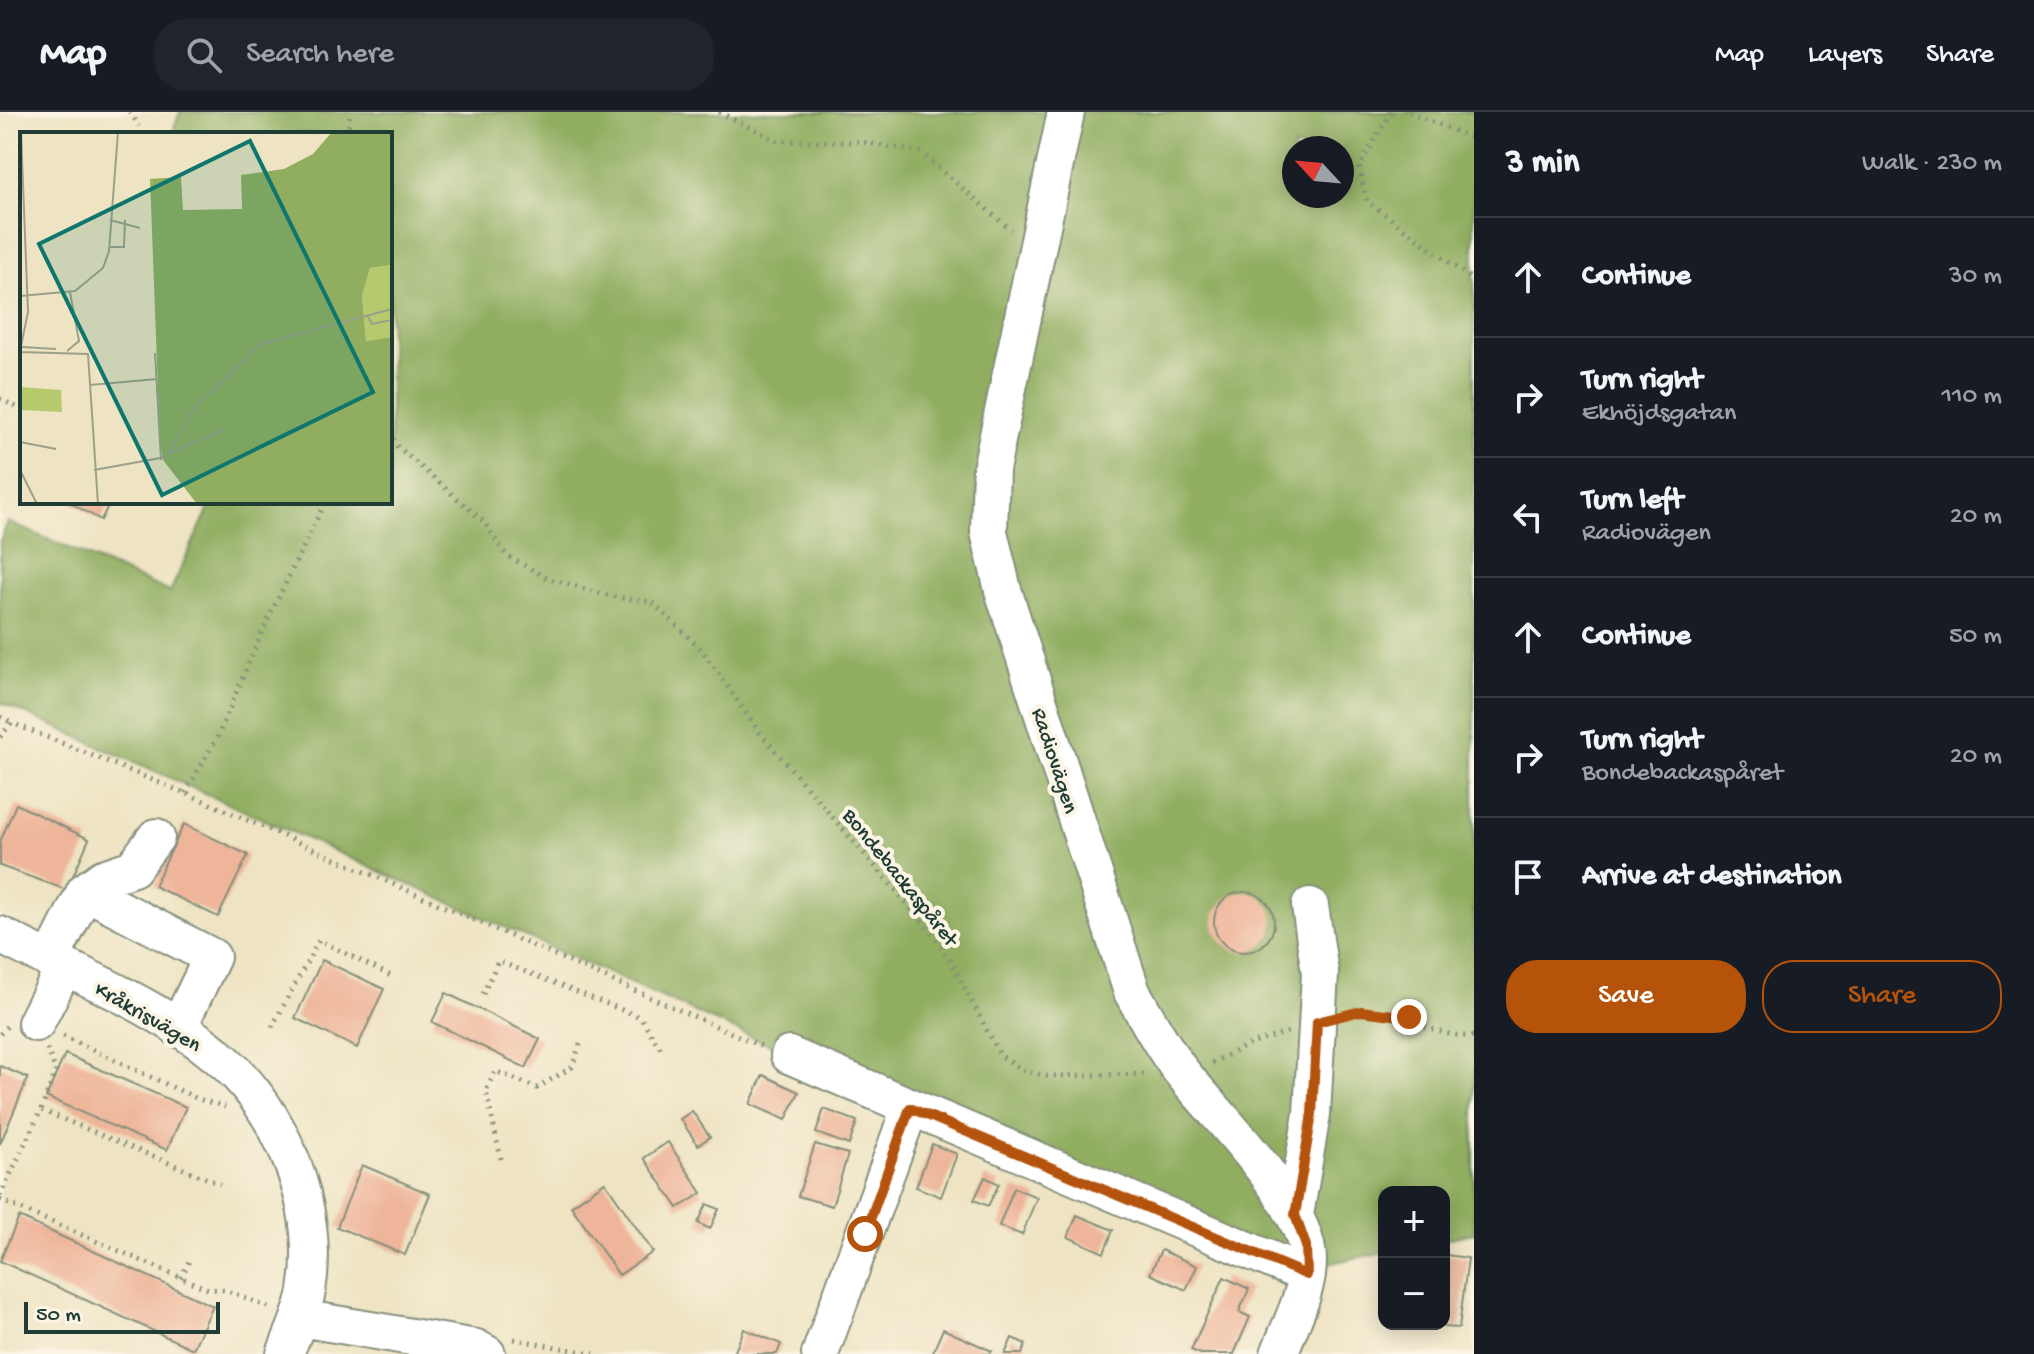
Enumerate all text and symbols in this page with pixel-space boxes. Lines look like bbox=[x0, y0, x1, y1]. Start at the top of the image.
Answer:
search box bbox=[154, 19, 714, 91]
text: Map bbox=[40, 33, 106, 77]
icon: search bbox=[182, 33, 226, 77]
text: Search here bbox=[246, 38, 394, 73]
text: Map bbox=[1715, 39, 1764, 72]
text: Layers bbox=[1808, 39, 1882, 72]
text: Share bbox=[1926, 39, 1994, 72]
inset map bbox=[20, 132, 392, 504]
north arrow bbox=[1282, 136, 1354, 208]
text: 3 min bbox=[1506, 144, 1579, 184]
text: Walk · 230 m bbox=[1862, 149, 2002, 180]
icon: ahead bbox=[1506, 255, 1550, 299]
text: Continue bbox=[1582, 260, 1691, 295]
text: 30 m bbox=[1949, 262, 2002, 293]
text: Turn right bbox=[1582, 364, 1702, 399]
icon: right bbox=[1506, 375, 1550, 419]
text: 110 m bbox=[1942, 382, 2002, 413]
text: Ekhöjdsgatan bbox=[1582, 399, 1736, 430]
text: Turn left bbox=[1582, 484, 1683, 519]
icon: left bbox=[1506, 495, 1550, 539]
text: 20 m bbox=[1950, 502, 2002, 533]
text: Radiovägen bbox=[1582, 519, 1711, 550]
icon: ahead bbox=[1506, 615, 1550, 659]
text: Continue bbox=[1582, 620, 1691, 655]
text: 50 m bbox=[1949, 622, 2002, 653]
street label: Radiovägen bbox=[1024, 705, 1083, 818]
text: Turn right bbox=[1582, 724, 1702, 759]
icon: right bbox=[1506, 735, 1550, 779]
text: 20 m bbox=[1950, 742, 2002, 773]
text: Bondebackaspåret bbox=[1582, 759, 1783, 790]
street label: Bondebackaspåret bbox=[835, 804, 964, 954]
icon: arrive bbox=[1506, 855, 1550, 899]
text: Arrive at destination bbox=[1582, 860, 1842, 895]
button: Save bbox=[1506, 960, 1746, 1033]
button: Share bbox=[1762, 960, 2002, 1033]
street label: Kråkrisvägen bbox=[89, 977, 205, 1060]
route end bbox=[1391, 999, 1427, 1035]
map controls bbox=[1378, 1186, 1450, 1330]
button: + bbox=[1378, 1186, 1450, 1258]
route start bbox=[847, 1216, 883, 1252]
button: − bbox=[1378, 1258, 1450, 1330]
scale bar bbox=[24, 1298, 220, 1334]
text: 50 m bbox=[36, 1303, 81, 1329]

